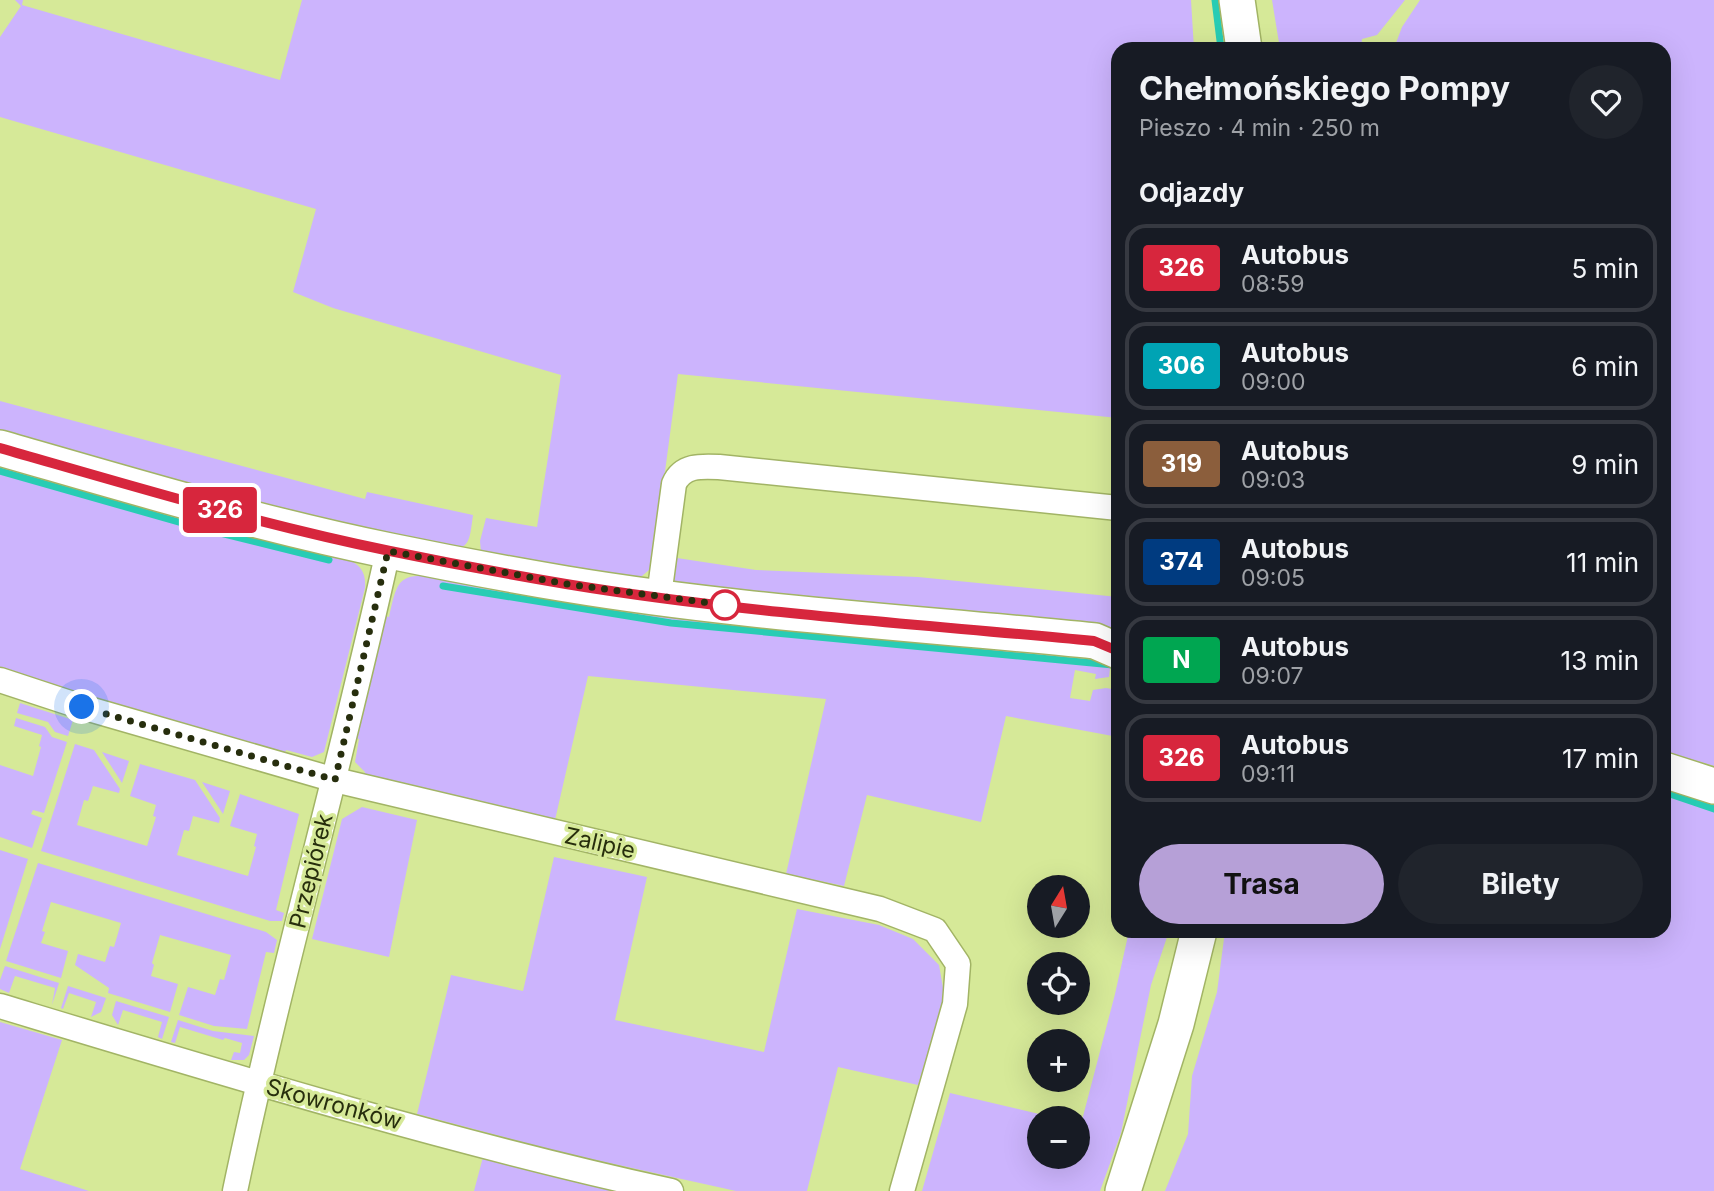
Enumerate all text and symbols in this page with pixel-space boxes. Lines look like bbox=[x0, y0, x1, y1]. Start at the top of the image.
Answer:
button: heart bbox=[1569, 65, 1643, 139]
text: Chełmońskiego Pompy bbox=[1139, 68, 1510, 108]
text: Pieszo · 4 min · 250 m bbox=[1139, 114, 1380, 142]
text: Odjazdy bbox=[1139, 177, 1244, 208]
text: Autobus bbox=[1241, 239, 1349, 270]
text: 326 bbox=[1158, 253, 1205, 282]
text: 5 min bbox=[1571, 253, 1639, 284]
text: 08:59 bbox=[1241, 270, 1305, 298]
text: Autobus bbox=[1241, 337, 1349, 368]
text: 306 bbox=[1158, 351, 1205, 380]
text: 6 min bbox=[1571, 351, 1639, 382]
text: 09:00 bbox=[1241, 368, 1305, 396]
text: Autobus bbox=[1241, 435, 1349, 466]
text: 319 bbox=[1161, 449, 1202, 478]
text: 9 min bbox=[1571, 449, 1639, 480]
text: 09:03 bbox=[1241, 466, 1305, 494]
line badge: 326 bbox=[180, 487, 260, 533]
text: 326 bbox=[197, 495, 243, 524]
text: Autobus bbox=[1241, 533, 1349, 564]
text: 374 bbox=[1159, 547, 1204, 576]
text: 11 min bbox=[1566, 547, 1639, 578]
text: 09:05 bbox=[1241, 564, 1305, 592]
unlabelled marker bbox=[710, 590, 740, 620]
text: Autobus bbox=[1241, 631, 1349, 662]
text: N bbox=[1172, 645, 1191, 674]
text: 13 min bbox=[1561, 645, 1639, 676]
text: 09:07 bbox=[1241, 662, 1303, 690]
your location bbox=[64, 689, 99, 724]
text: Autobus bbox=[1241, 729, 1349, 760]
text: 326 bbox=[1158, 743, 1205, 772]
text: 17 min bbox=[1562, 743, 1639, 774]
text: 09:11 bbox=[1241, 760, 1295, 788]
street label: Przepiórek bbox=[283, 811, 339, 931]
street label: Zalipie bbox=[562, 821, 638, 865]
button: Trasa bbox=[1139, 844, 1384, 924]
button: Bilety bbox=[1398, 844, 1643, 924]
north arrow bbox=[1027, 875, 1090, 938]
map controls bbox=[1027, 875, 1090, 1169]
button: locate bbox=[1027, 952, 1090, 1015]
button: + bbox=[1027, 1029, 1090, 1092]
street label: Skowronków bbox=[263, 1072, 405, 1136]
button: − bbox=[1027, 1106, 1090, 1169]

